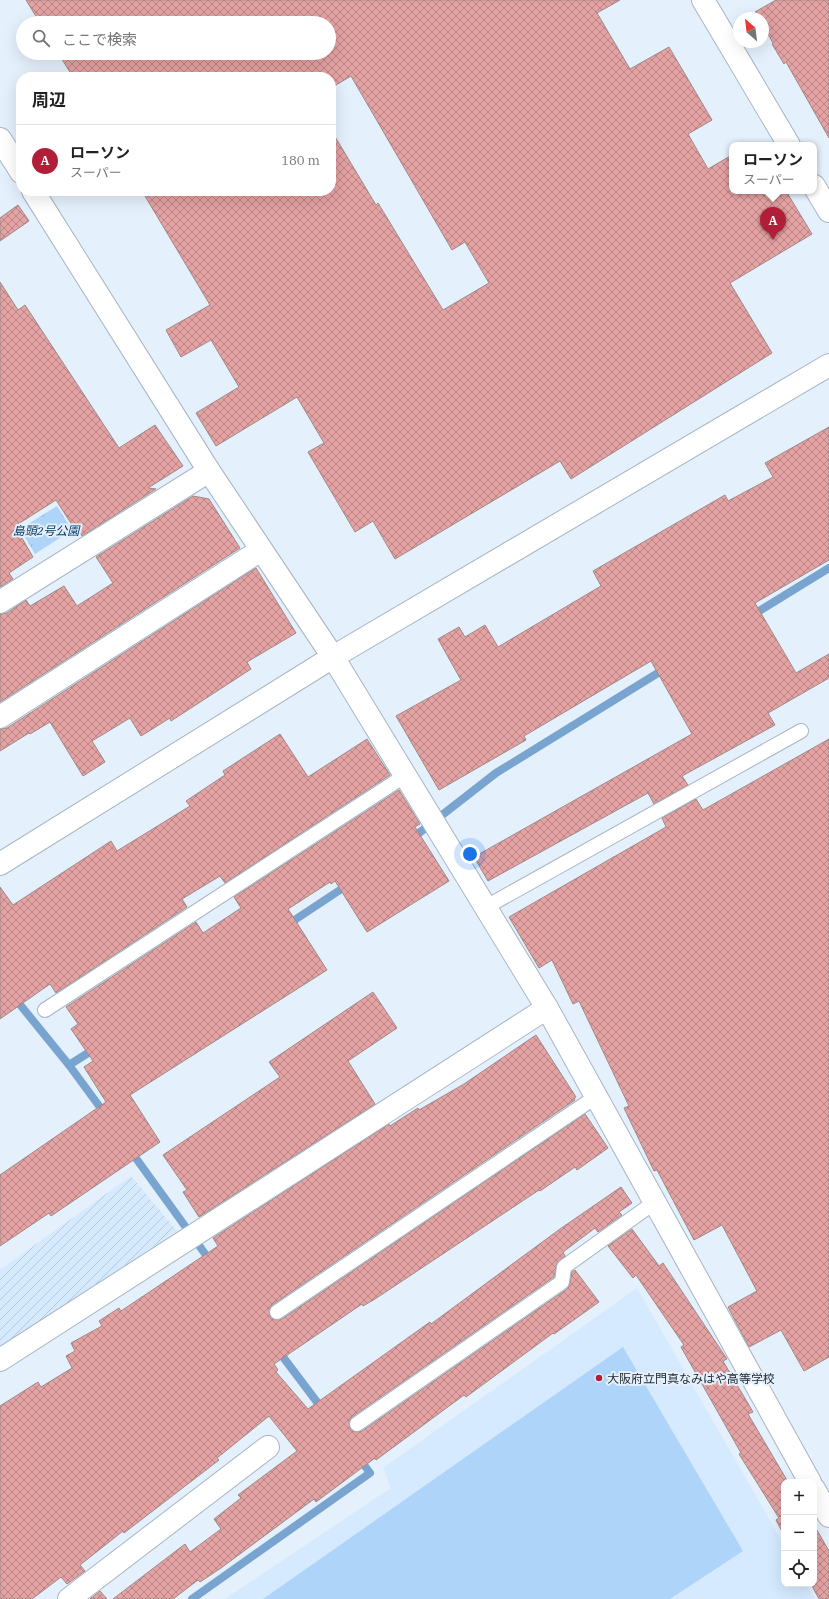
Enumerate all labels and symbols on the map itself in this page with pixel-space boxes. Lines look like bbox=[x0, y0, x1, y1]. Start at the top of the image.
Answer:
north arrow bbox=[733, 12, 769, 48]
pin: A bbox=[760, 207, 786, 240]
park label: 島頭2号公園 bbox=[13, 523, 81, 538]
your location bbox=[460, 844, 480, 864]
place label: 大阪府立門真なみはや高等学校 bbox=[607, 1371, 775, 1386]
marker: 大阪府立門真なみはや高等学校 bbox=[594, 1373, 604, 1383]

